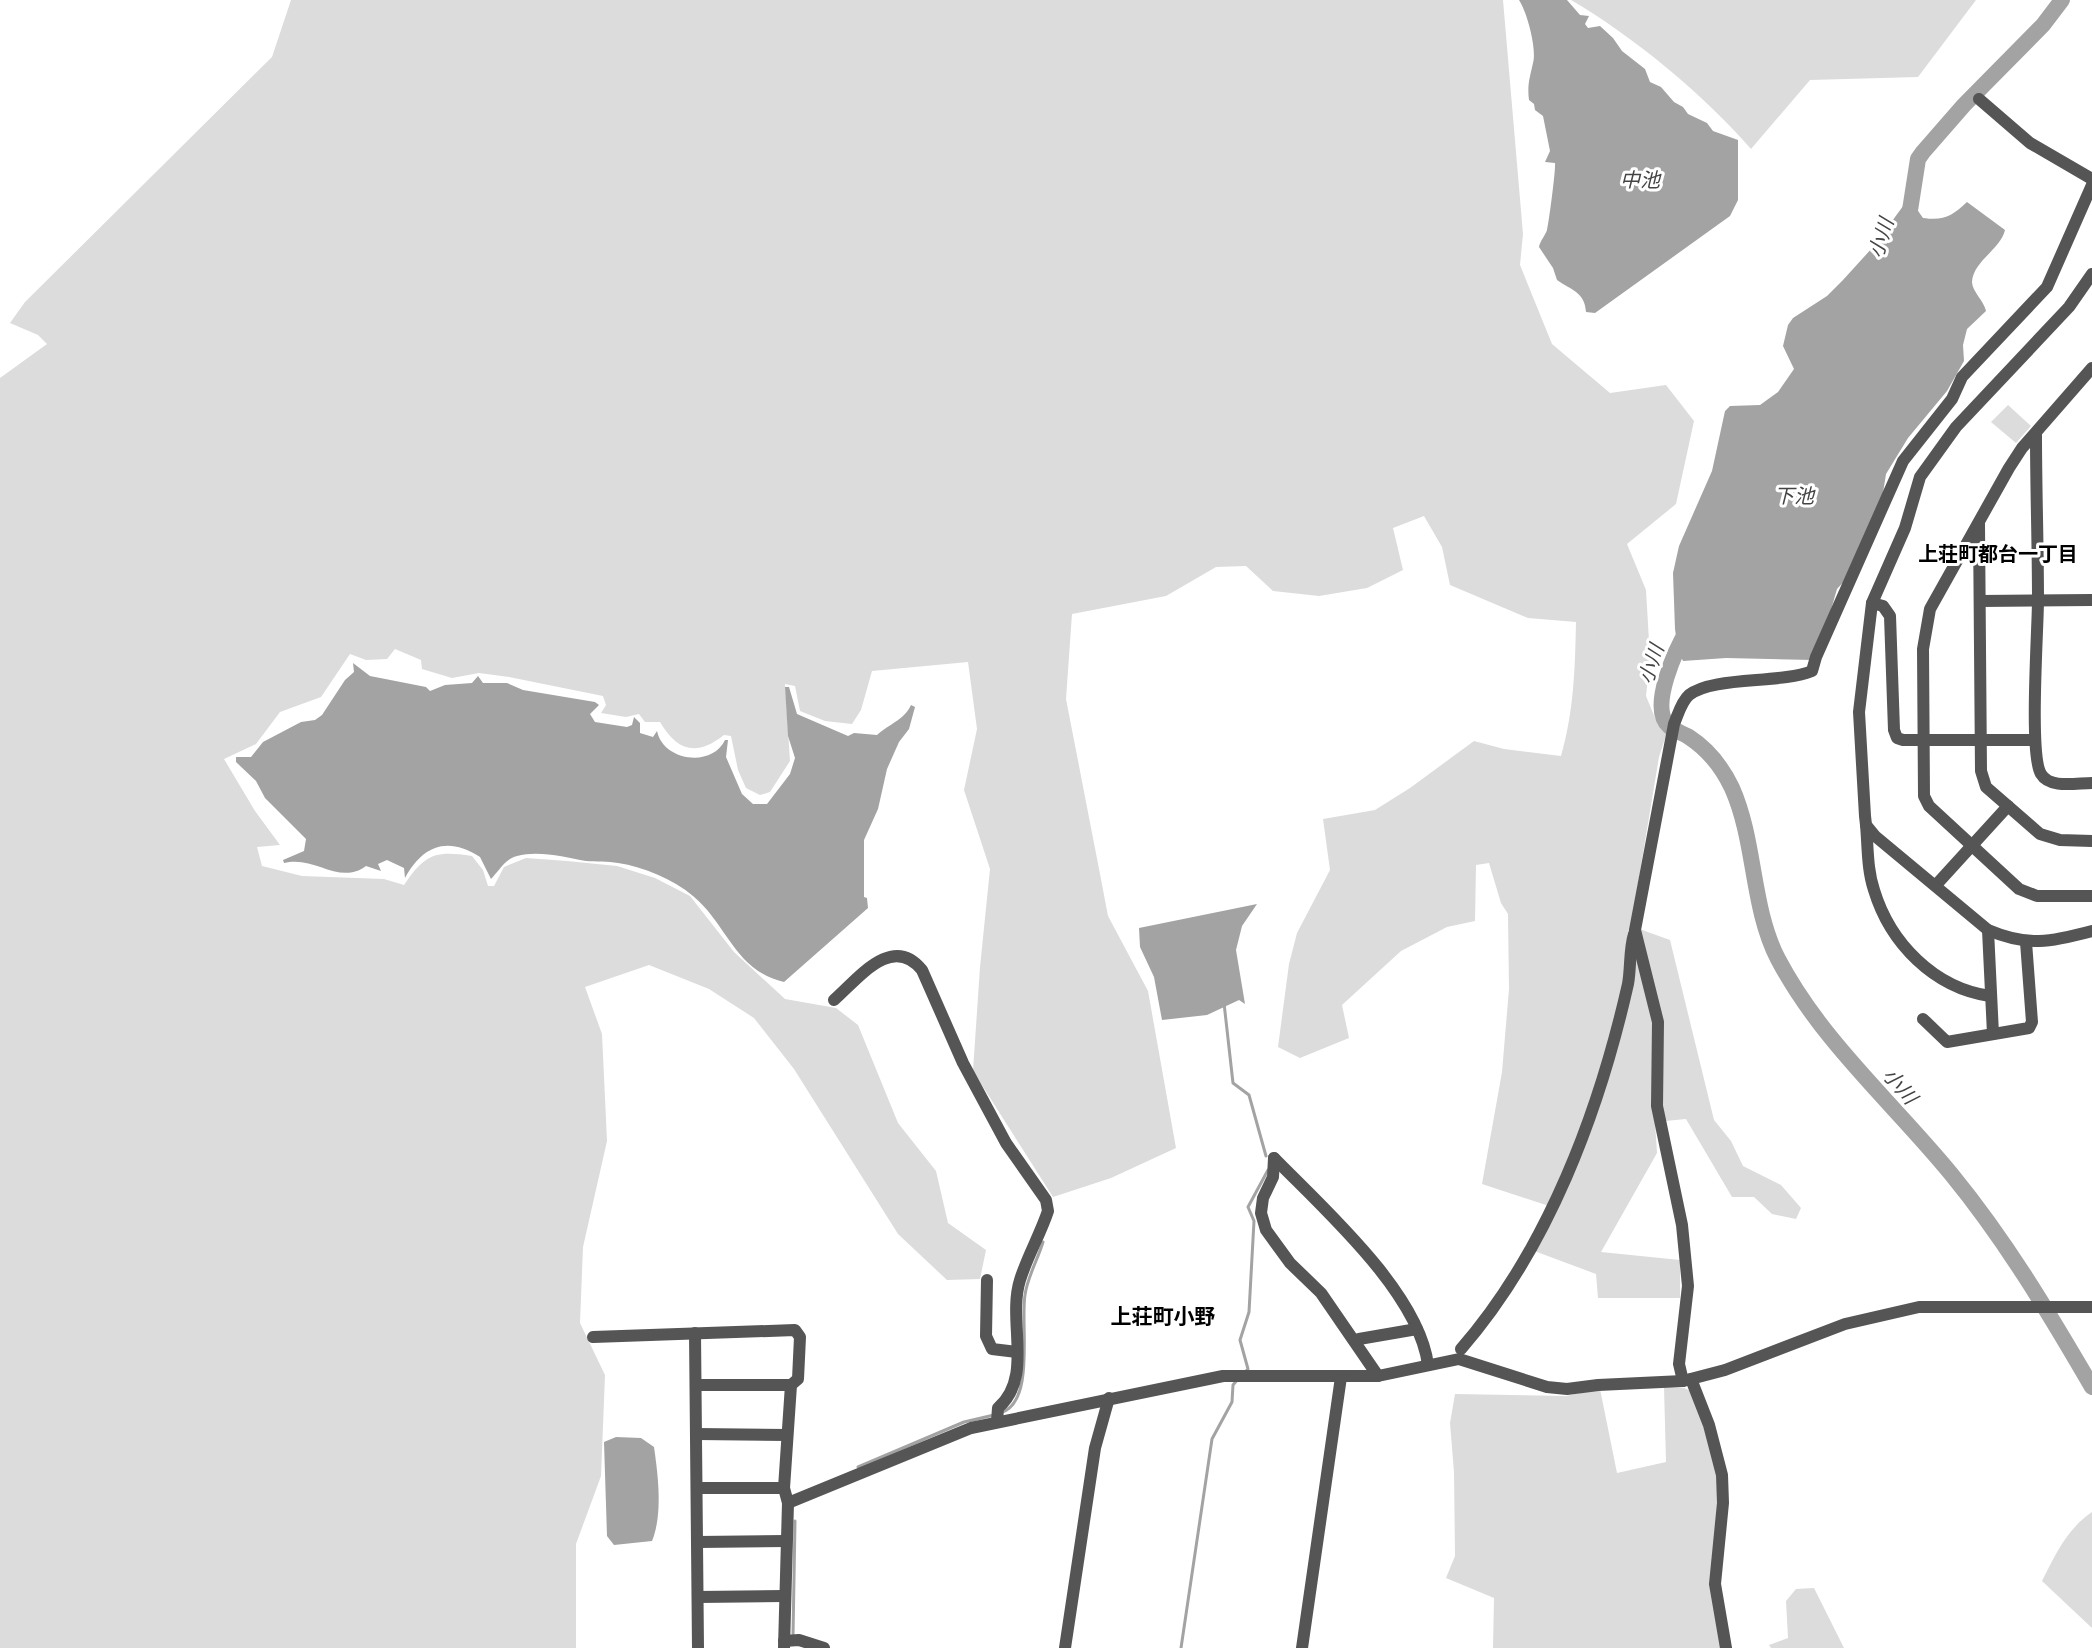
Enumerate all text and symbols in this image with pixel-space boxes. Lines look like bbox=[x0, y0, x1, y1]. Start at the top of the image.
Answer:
water label: 中池 bbox=[1620, 168, 1662, 193]
water label: 小川 bbox=[1864, 213, 1900, 261]
water label: 下池 bbox=[1774, 484, 1816, 509]
district label: 上荘町都台一丁目 bbox=[1918, 542, 2078, 567]
water label: 小川 bbox=[1633, 639, 1670, 687]
water label: 小川 bbox=[1877, 1063, 1923, 1111]
district label: 上荘町小野 bbox=[1111, 1304, 1216, 1330]

